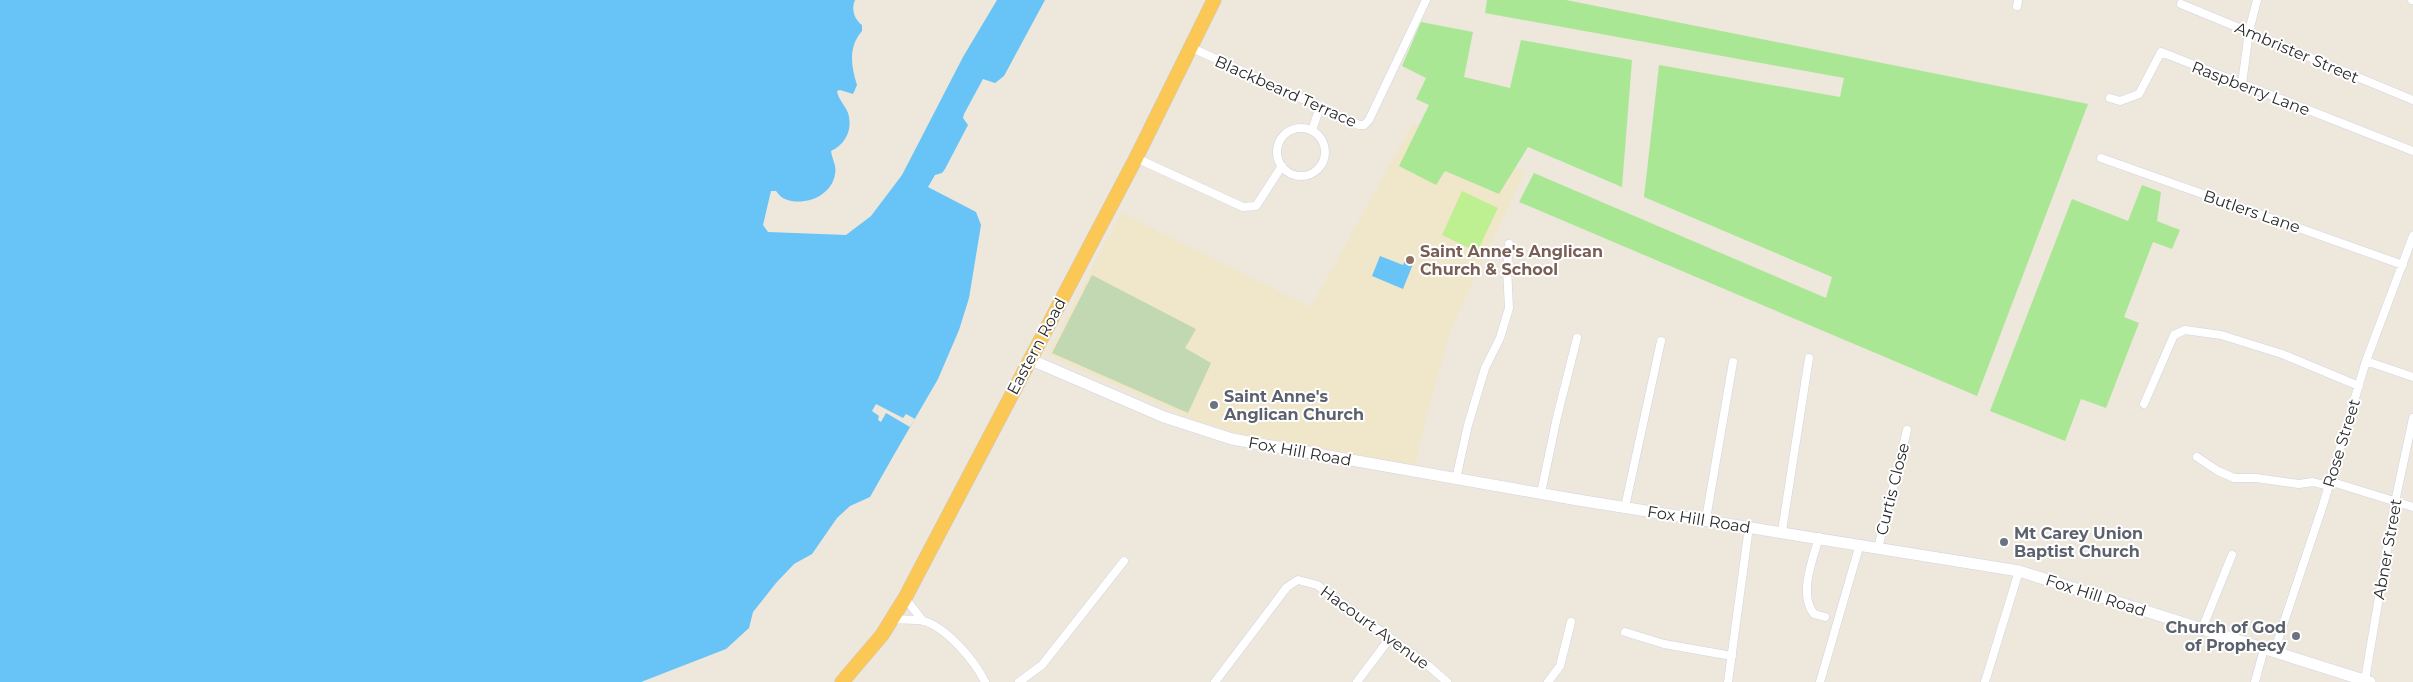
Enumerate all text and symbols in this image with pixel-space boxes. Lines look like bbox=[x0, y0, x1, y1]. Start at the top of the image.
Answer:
street label: Ambrister Street bbox=[2232, 18, 2362, 87]
street label: Blackbeard Terrace bbox=[1212, 52, 1360, 131]
street label: Raspberry Lane bbox=[2189, 57, 2313, 120]
street label: Butlers Lane bbox=[2201, 186, 2303, 237]
place label: Saint Anne's Anglican Church & School bbox=[1420, 242, 1603, 279]
marker: Saint Anne's Anglican Church & School bbox=[1404, 254, 1416, 266]
street label: Eastern Road bbox=[1003, 295, 1070, 398]
place label: Saint Anne's Anglican Church bbox=[1223, 387, 1364, 424]
street label: Rose Street bbox=[2319, 396, 2364, 490]
marker: Saint Anne's Anglican Church bbox=[1208, 399, 1220, 411]
street label: Fox Hill Road bbox=[1247, 433, 1353, 470]
street label: Curtis Close bbox=[1872, 441, 1913, 537]
street label: Abner Street bbox=[2369, 497, 2406, 601]
street label: Fox Hill Road bbox=[1646, 502, 1752, 537]
place label: Mt Carey Union Baptist Church bbox=[2014, 524, 2143, 561]
marker: Mt Carey Union Baptist Church bbox=[1998, 536, 2010, 548]
street label: Fox Hill Road bbox=[2043, 570, 2148, 621]
street label: Hacourt Avenue bbox=[1317, 582, 1433, 673]
place label: Church of God of Prophecy bbox=[2166, 618, 2286, 655]
marker: Church of God of Prophecy bbox=[2290, 630, 2302, 642]

